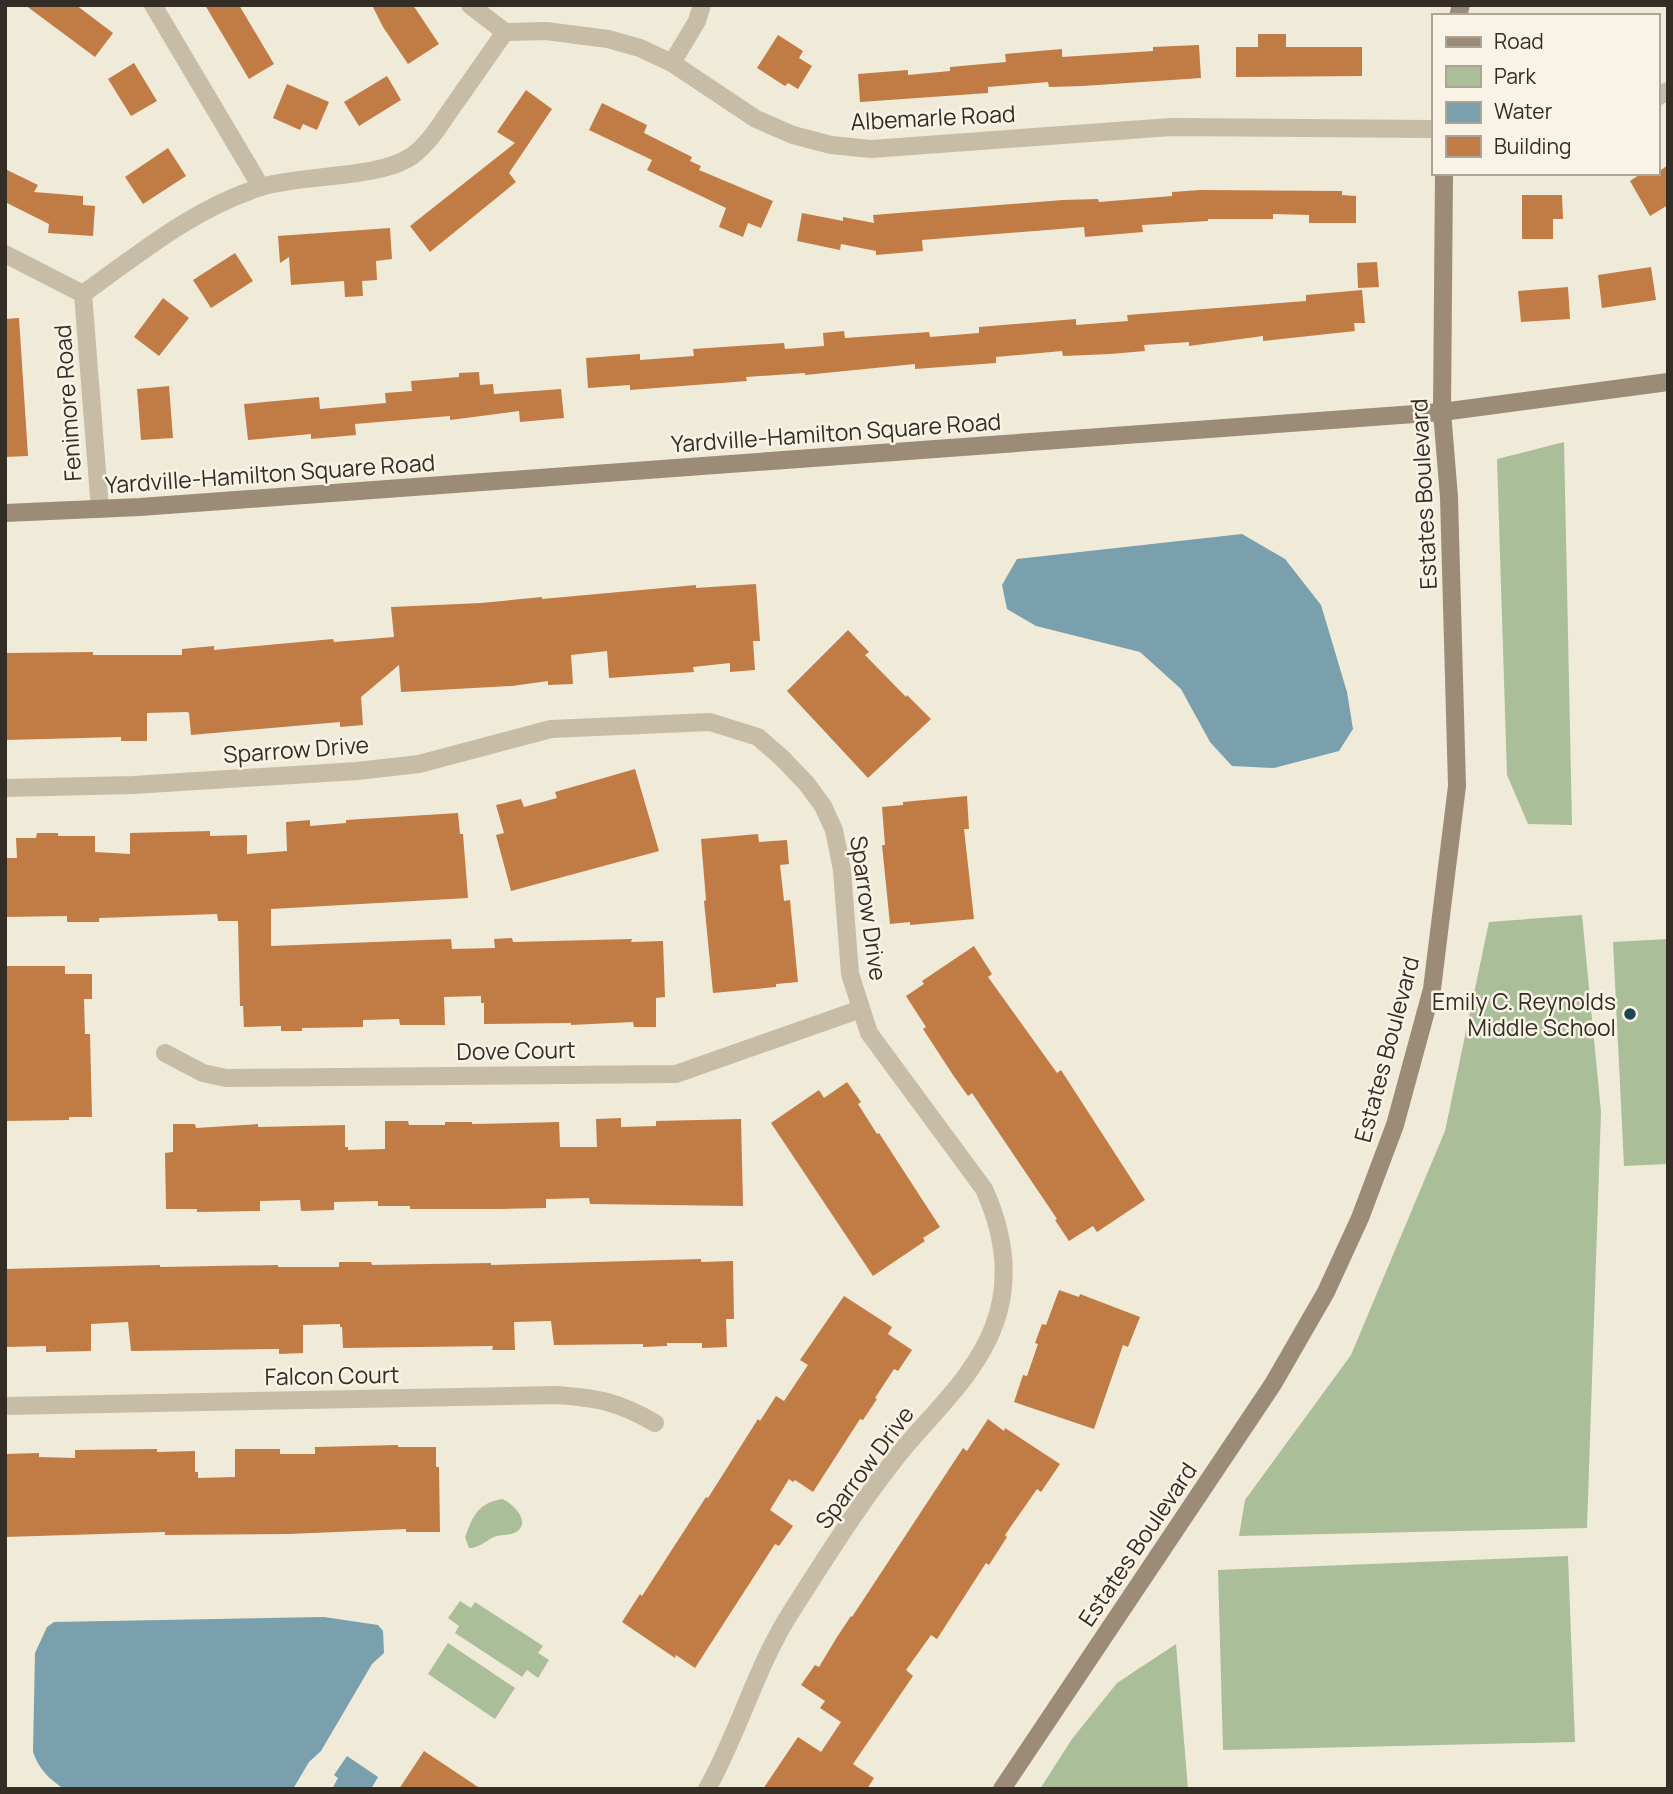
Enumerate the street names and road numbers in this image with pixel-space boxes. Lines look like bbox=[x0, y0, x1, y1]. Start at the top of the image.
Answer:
street label: Albemarle Road bbox=[850, 97, 1016, 137]
street label: Fenimore Road bbox=[46, 324, 88, 482]
street label: Estates Boulevard bbox=[1402, 398, 1444, 590]
street label: Yardville-Hamilton Square Road bbox=[670, 405, 1002, 459]
street label: Yardville-Hamilton Square Road bbox=[104, 446, 436, 500]
street label: Sparrow Drive bbox=[222, 728, 370, 770]
street label: Sparrow Drive bbox=[843, 833, 895, 983]
street label: Estates Boulevard bbox=[1346, 952, 1426, 1146]
street label: Dove Court bbox=[456, 1033, 576, 1067]
street label: Falcon Court bbox=[264, 1358, 400, 1392]
street label: Sparrow Drive bbox=[807, 1399, 921, 1535]
street label: Estates Boulevard bbox=[1070, 1456, 1204, 1632]

